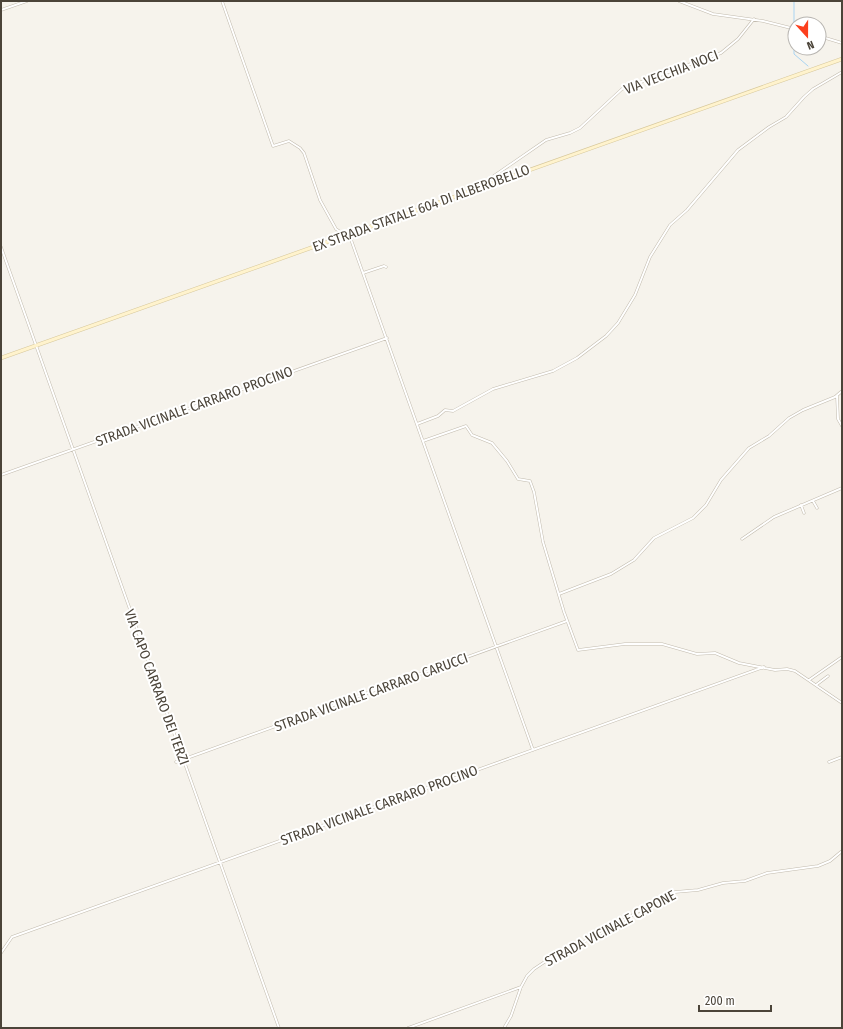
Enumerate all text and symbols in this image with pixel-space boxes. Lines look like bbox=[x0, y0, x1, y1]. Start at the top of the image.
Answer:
north arrow bbox=[787, 16, 827, 56]
text: N bbox=[805, 38, 816, 52]
street label: VIA VECCHIA NOCI bbox=[622, 47, 721, 98]
street label: EX STRADA STATALE 604 DI ALBEROBELLO bbox=[310, 161, 532, 256]
street label: STRADA VICINALE CARRARO PROCINO bbox=[93, 363, 295, 450]
street label: VIA CAPO CARRARO DEI TERZI bbox=[120, 607, 193, 767]
street label: STRADA VICINALE CARRARO CARUCCI bbox=[272, 649, 470, 735]
street label: STRADA VICINALE CARRARO PROCINO bbox=[278, 762, 480, 849]
street label: STRADA VICINALE CAPONE bbox=[542, 886, 679, 970]
scale bar bbox=[699, 987, 771, 1013]
text: 200 m bbox=[705, 994, 735, 1008]

